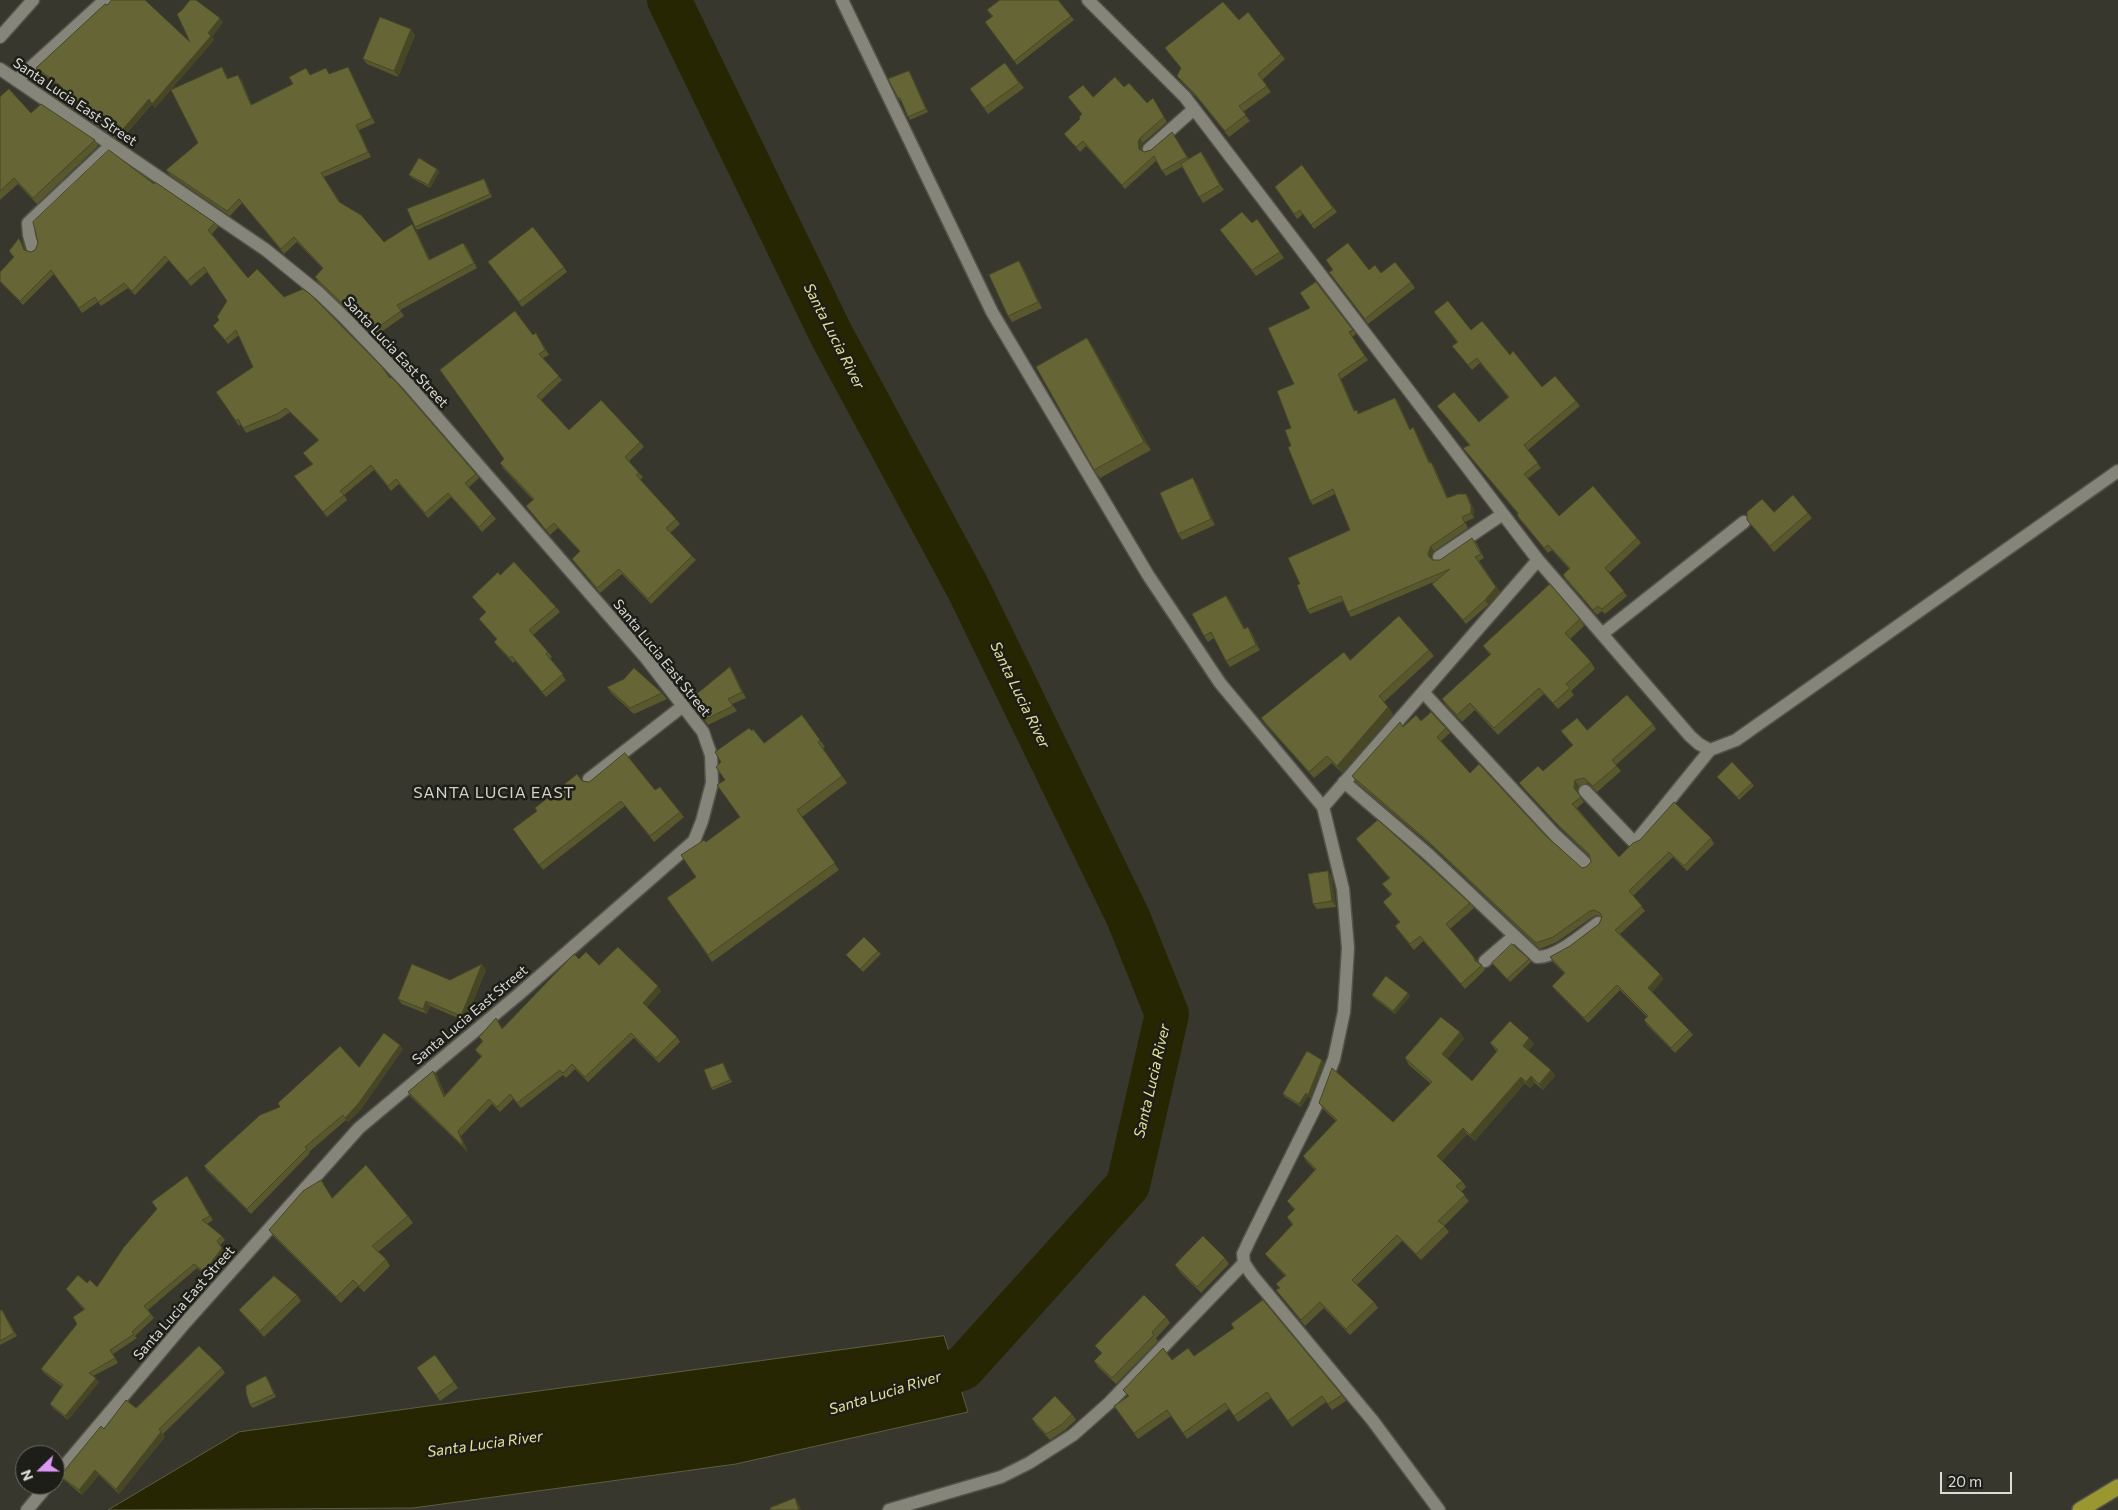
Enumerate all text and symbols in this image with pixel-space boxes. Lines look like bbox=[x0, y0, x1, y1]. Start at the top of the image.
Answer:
street label: Santa Lucia East Street bbox=[10, 54, 140, 150]
water label: Santa Lucia River bbox=[800, 280, 868, 392]
street label: Santa Lucia East Street bbox=[340, 293, 452, 411]
street label: Santa Lucia East Street bbox=[610, 596, 714, 720]
water label: Santa Lucia River bbox=[986, 639, 1054, 751]
district label: SANTA LUCIA EAST bbox=[411, 783, 577, 803]
street label: Santa Lucia East Street bbox=[409, 962, 531, 1068]
water label: Santa Lucia River bbox=[1130, 1022, 1174, 1140]
street label: Santa Lucia East Street bbox=[130, 1243, 238, 1363]
water label: Santa Lucia River bbox=[827, 1367, 943, 1419]
water label: Santa Lucia River bbox=[426, 1427, 544, 1461]
north arrow bbox=[15, 1445, 65, 1495]
scale bar bbox=[1943, 1462, 2016, 1494]
text: N bbox=[17, 1467, 36, 1483]
text: 20 m bbox=[1948, 1472, 1982, 1490]

